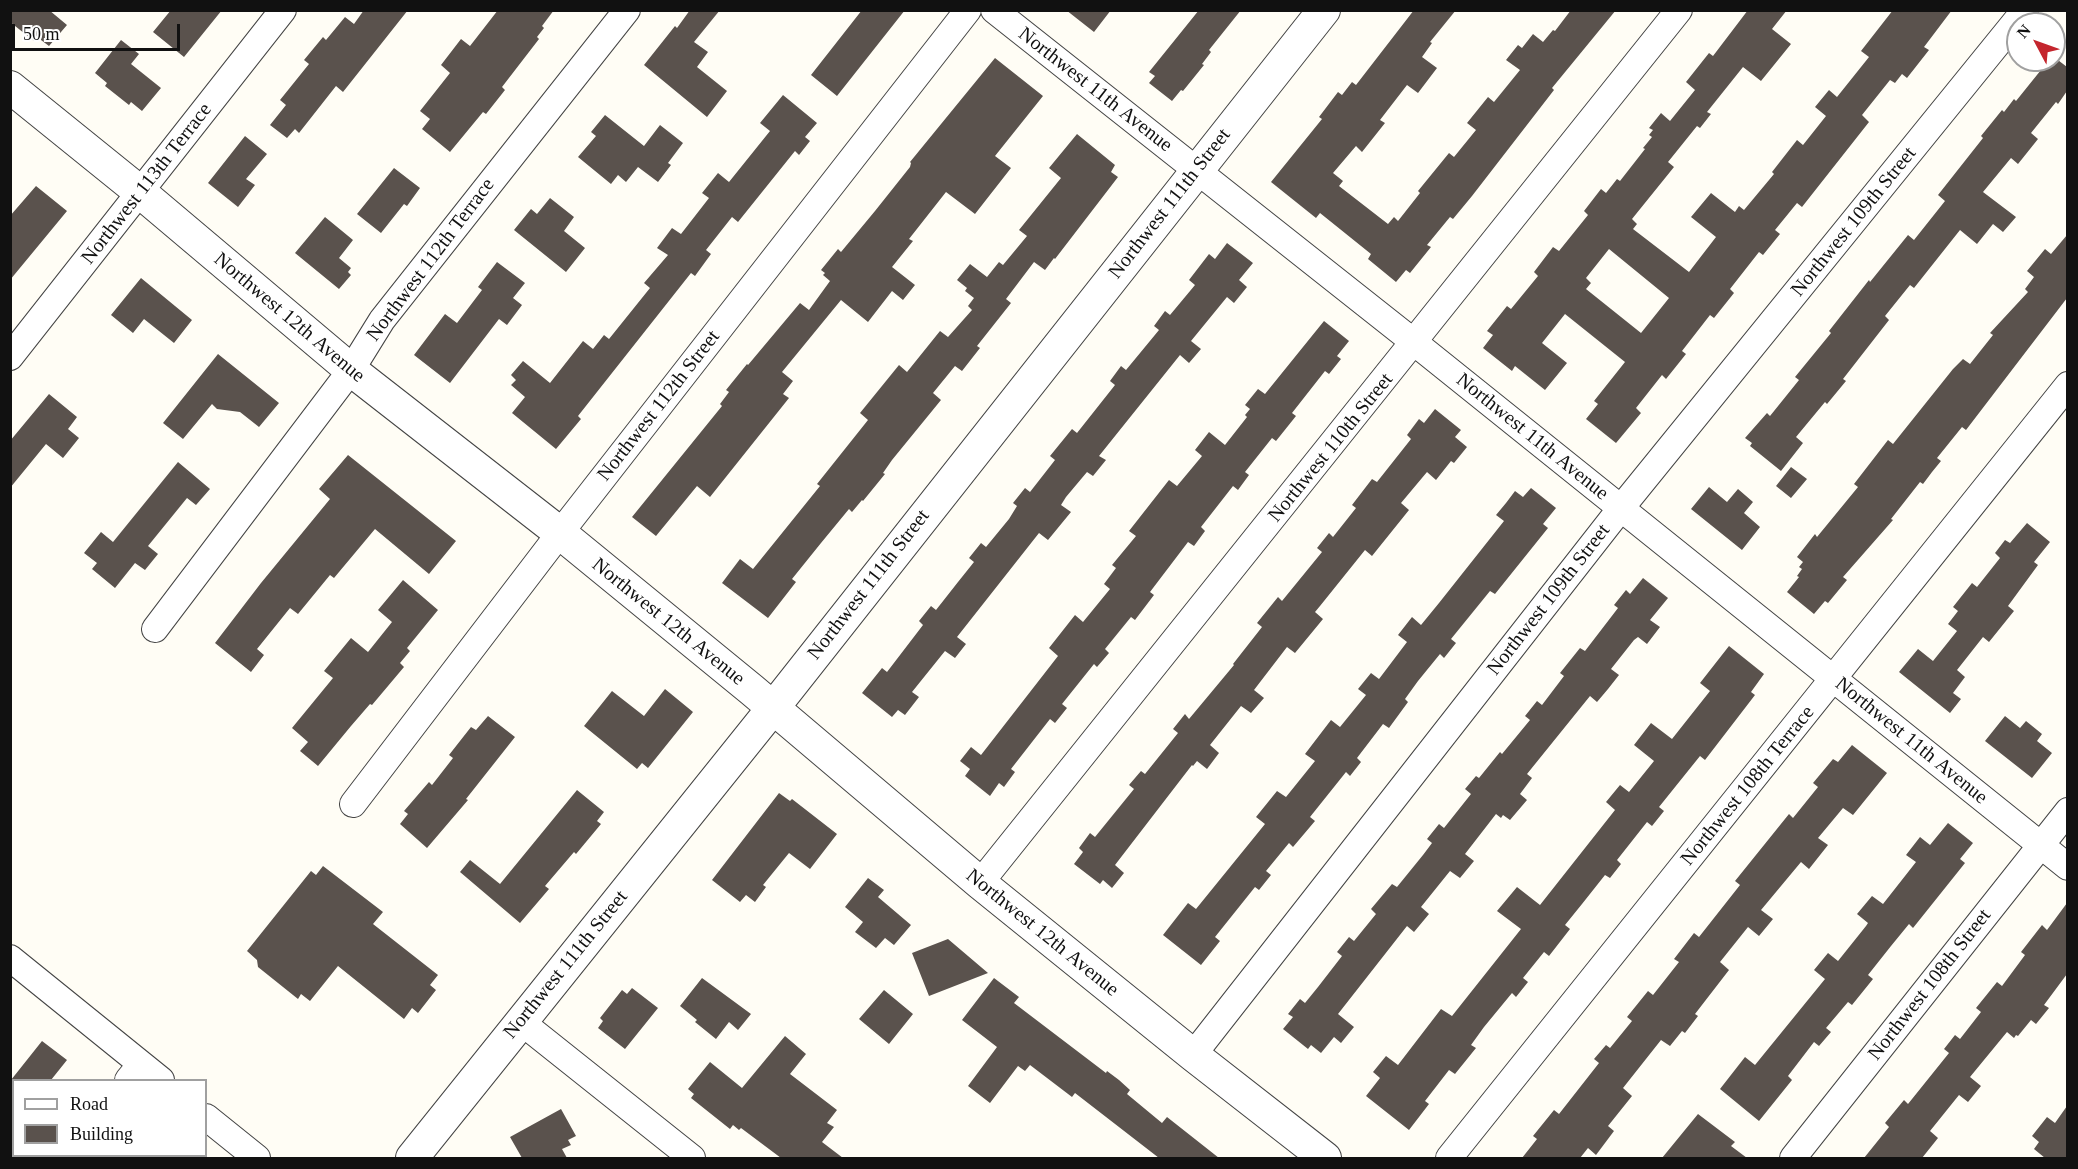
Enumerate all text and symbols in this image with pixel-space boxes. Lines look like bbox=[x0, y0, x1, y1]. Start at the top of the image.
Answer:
scale bar bbox=[15, 12, 183, 50]
north arrow bbox=[2006, 12, 2066, 72]
text: N bbox=[2013, 21, 2034, 41]
street label: Northwest 11th Avenue bbox=[1013, 22, 1177, 158]
text: 50 m bbox=[23, 24, 60, 44]
street label: Northwest 113th Terrace bbox=[77, 99, 217, 269]
street label: Northwest 111th Street bbox=[1104, 124, 1236, 284]
street label: Northwest 109th Street bbox=[1786, 142, 1922, 302]
street label: Northwest 112th Terrace bbox=[362, 174, 500, 346]
street label: Northwest 12th Avenue bbox=[209, 248, 369, 388]
street label: Northwest 112th Street bbox=[593, 326, 725, 486]
street label: Northwest 11th Avenue bbox=[1451, 368, 1613, 506]
street label: Northwest 110th Street bbox=[1264, 369, 1398, 527]
street label: Northwest 111th Street bbox=[803, 505, 935, 665]
street label: Northwest 109th Street bbox=[1482, 520, 1616, 680]
street label: Northwest 12th Avenue bbox=[587, 553, 749, 691]
street label: Northwest 11th Avenue bbox=[1830, 672, 1992, 810]
street label: Northwest 108th Terrace bbox=[1676, 701, 1820, 871]
street label: Northwest 12th Avenue bbox=[961, 864, 1123, 1002]
street label: Northwest 111th Street bbox=[499, 886, 633, 1044]
street label: Northwest 108th Street bbox=[1863, 905, 1997, 1065]
legend bbox=[12, 1079, 207, 1157]
text: Road bbox=[70, 1094, 108, 1114]
text: Building bbox=[70, 1124, 133, 1144]

